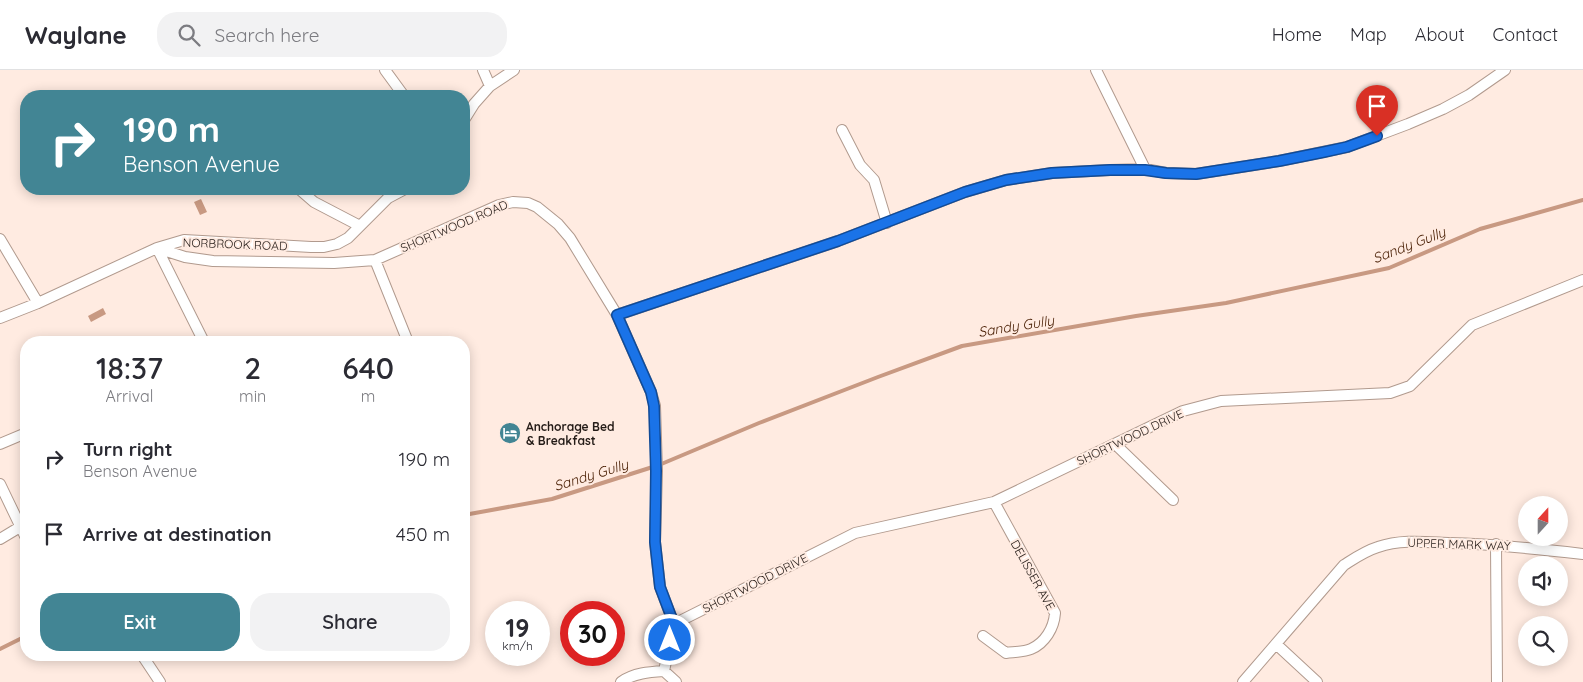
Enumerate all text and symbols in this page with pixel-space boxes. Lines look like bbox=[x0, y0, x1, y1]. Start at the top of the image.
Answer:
search box bbox=[157, 12, 507, 57]
text: Waylane bbox=[25, 20, 127, 50]
icon: search bbox=[175, 21, 203, 49]
text: Search here bbox=[215, 23, 319, 47]
text: Home bbox=[1272, 23, 1322, 46]
text: Map bbox=[1350, 23, 1387, 46]
text: About bbox=[1415, 23, 1465, 46]
text: Contact bbox=[1493, 23, 1558, 46]
pin bbox=[1356, 85, 1398, 136]
icon: arrive bbox=[1363, 92, 1391, 120]
text: 190 m bbox=[123, 107, 220, 151]
icon: right bbox=[40, 110, 105, 175]
text: Benson Avenue bbox=[123, 150, 280, 178]
street label: SHORTWOOD ROAD bbox=[398, 196, 510, 255]
water label: Sandy Gully bbox=[1370, 223, 1449, 267]
street label: NORBROOK ROAD bbox=[182, 235, 288, 253]
water label: Sandy Gully bbox=[977, 311, 1056, 341]
text: 18:37 bbox=[96, 349, 163, 387]
text: 2 bbox=[244, 349, 261, 387]
text: 640 bbox=[342, 349, 394, 387]
text: Arrival bbox=[106, 386, 153, 406]
text: min bbox=[239, 386, 266, 406]
text: m bbox=[361, 386, 375, 406]
street label: SHORTWOOD DRIVE bbox=[1074, 406, 1186, 468]
place label: Anchorage Bed & Breakfast bbox=[526, 419, 615, 448]
hotel icon: Anchorage Bed & Breakfast bbox=[498, 421, 522, 445]
text: Turn right bbox=[83, 437, 172, 461]
icon: right bbox=[40, 445, 68, 473]
text: 190 m bbox=[399, 447, 450, 471]
water label: Sandy Gully bbox=[552, 455, 631, 495]
text: Benson Avenue bbox=[83, 461, 197, 481]
north arrow bbox=[1518, 496, 1568, 546]
map controls bbox=[1518, 496, 1568, 666]
icon: arrive bbox=[40, 520, 68, 548]
text: Arrive at destination bbox=[83, 522, 272, 546]
text: 450 m bbox=[396, 522, 450, 546]
street label: UPPER MARK WAY bbox=[1407, 535, 1511, 553]
street label: DELISSER AVE bbox=[1008, 537, 1059, 613]
street label: SHORTWOOD DRIVE bbox=[700, 550, 810, 616]
button: sound bbox=[1518, 556, 1568, 606]
button: Exit bbox=[40, 593, 240, 651]
button: Share bbox=[250, 593, 450, 651]
speed limit sign: 30 bbox=[560, 601, 625, 666]
text: 19 bbox=[506, 612, 529, 643]
position arrow bbox=[643, 613, 695, 665]
button: search bbox=[1518, 616, 1568, 666]
text: km/h bbox=[502, 638, 533, 653]

